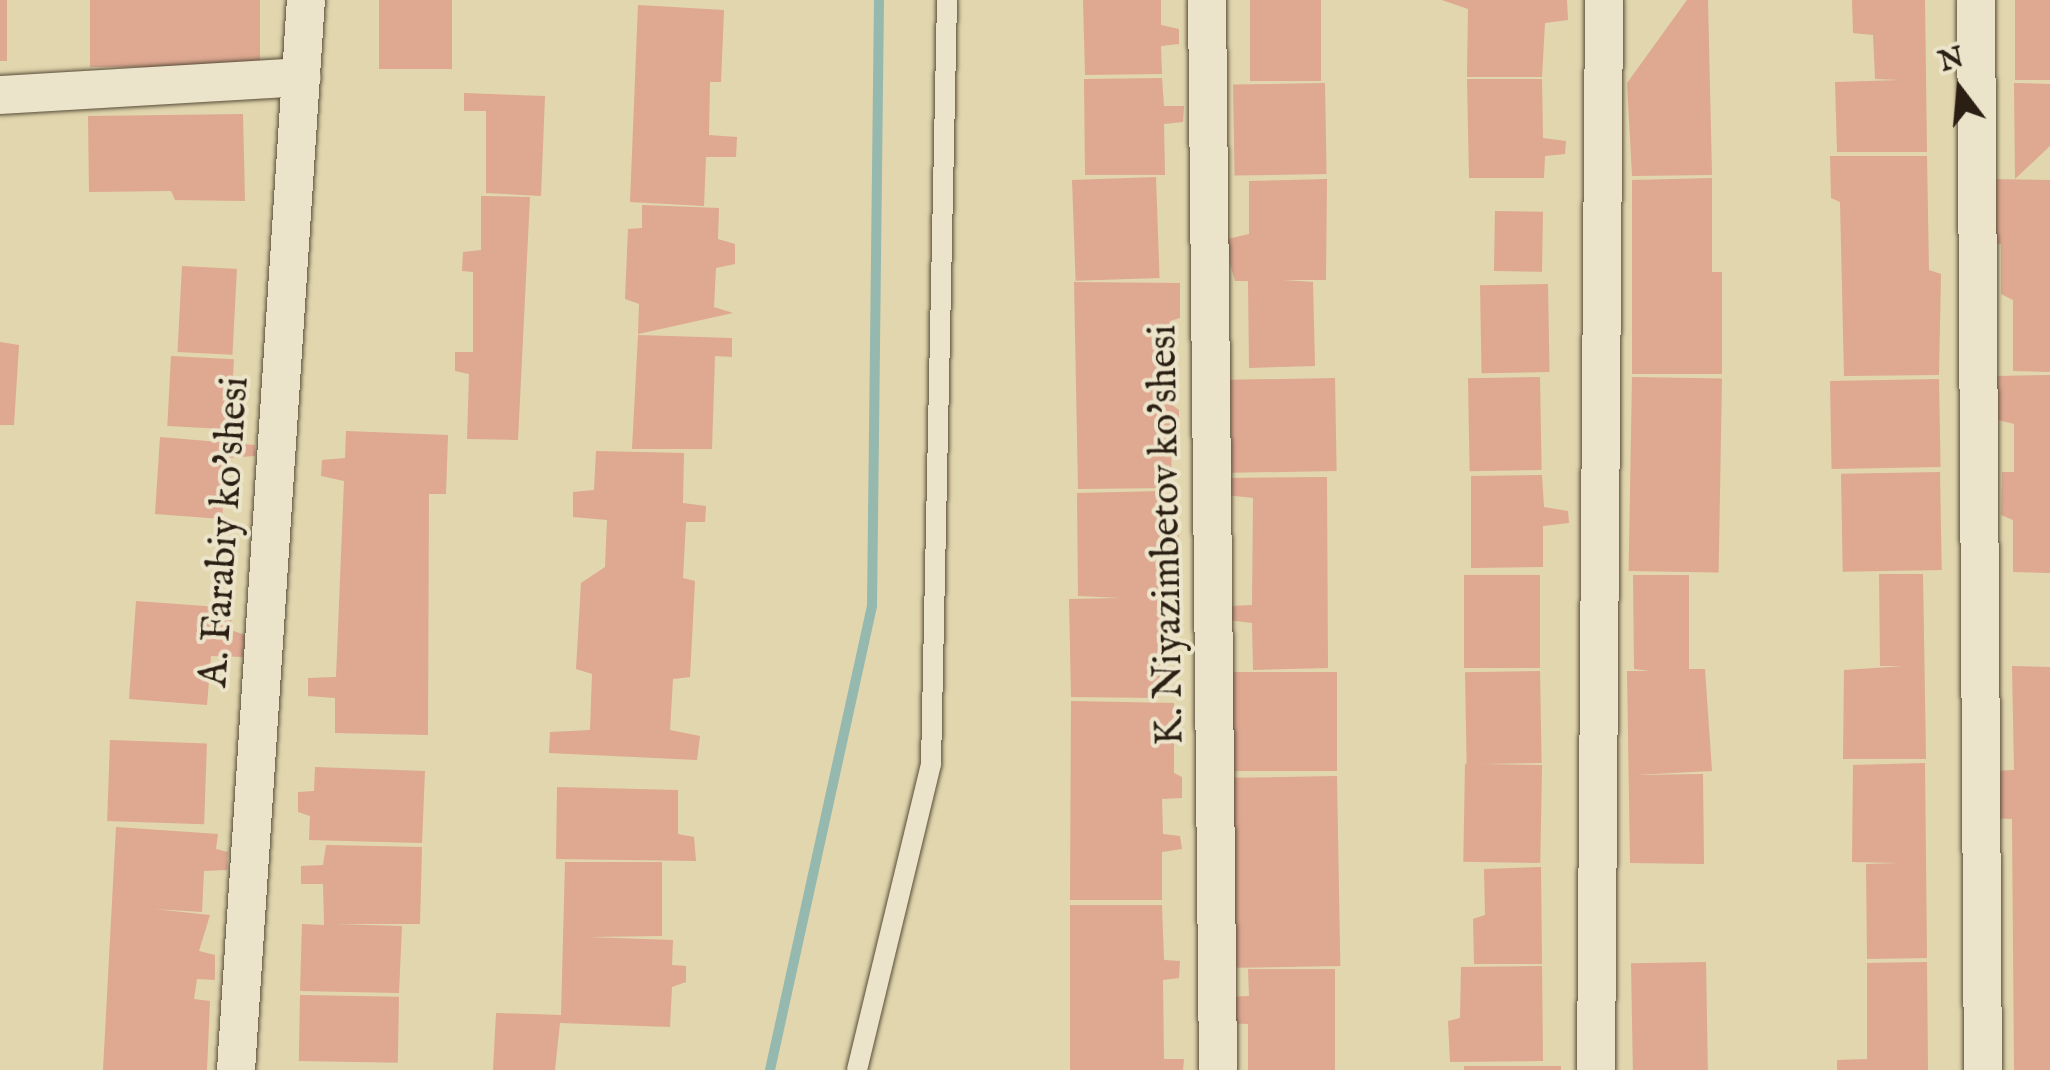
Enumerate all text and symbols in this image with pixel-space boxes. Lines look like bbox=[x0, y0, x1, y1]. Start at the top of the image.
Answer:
north arrow bbox=[1910, 40, 2010, 140]
text: N bbox=[1935, 41, 1968, 81]
street label: K. Niyazimbetov ko'shesi bbox=[1140, 324, 1196, 746]
street label: A. Farabiy ko'shesi bbox=[191, 375, 261, 689]

